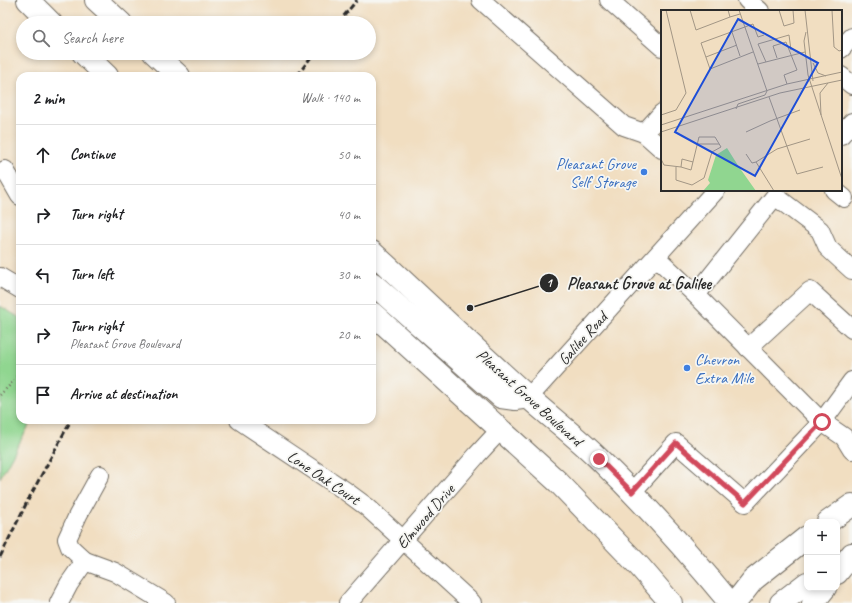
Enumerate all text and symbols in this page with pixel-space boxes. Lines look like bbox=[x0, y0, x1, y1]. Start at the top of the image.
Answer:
inset map bbox=[661, 10, 842, 191]
search box bbox=[16, 16, 376, 60]
icon: search bbox=[30, 27, 52, 49]
text: Search here bbox=[62, 29, 123, 48]
text: 2 min bbox=[32, 88, 65, 109]
text: Walk · 140 m bbox=[301, 90, 360, 106]
icon: ahead bbox=[32, 144, 54, 166]
text: Continue bbox=[70, 145, 115, 164]
text: 50 m bbox=[338, 147, 360, 163]
place label: Pleasant Grove Self Storage bbox=[556, 154, 638, 192]
marker: Pleasant Grove Self Storage bbox=[639, 167, 649, 177]
icon: right bbox=[32, 204, 54, 226]
text: Turn right bbox=[70, 205, 123, 224]
text: 40 m bbox=[338, 207, 360, 223]
icon: left bbox=[32, 264, 54, 286]
text: Turn left bbox=[70, 265, 113, 284]
text: 30 m bbox=[338, 267, 360, 283]
callout: Pleasant Grove at Galilee bbox=[539, 268, 719, 297]
text: Pleasant Grove at Galilee bbox=[567, 273, 713, 294]
text: 1 bbox=[546, 275, 553, 291]
street label: Galilee Road bbox=[554, 306, 614, 369]
text: Turn right bbox=[70, 317, 123, 336]
icon: right bbox=[32, 324, 54, 346]
text: 20 m bbox=[338, 327, 360, 343]
text: Pleasant Grove Boulevard bbox=[70, 336, 180, 352]
street label: Pleasant Grove Boulevard bbox=[472, 345, 588, 452]
place label: Chevron Extra Mile bbox=[695, 350, 755, 388]
marker: Chevron Extra Mile bbox=[682, 363, 692, 373]
icon: arrive bbox=[32, 384, 54, 406]
text: Arrive at destination bbox=[70, 385, 177, 404]
route start bbox=[813, 413, 831, 431]
street label: Lone Oak Court bbox=[283, 446, 365, 510]
route end bbox=[590, 450, 608, 468]
street label: Elmwood Drive bbox=[392, 479, 460, 553]
map controls bbox=[804, 519, 840, 591]
button: + bbox=[804, 519, 840, 555]
button: − bbox=[804, 555, 840, 591]

